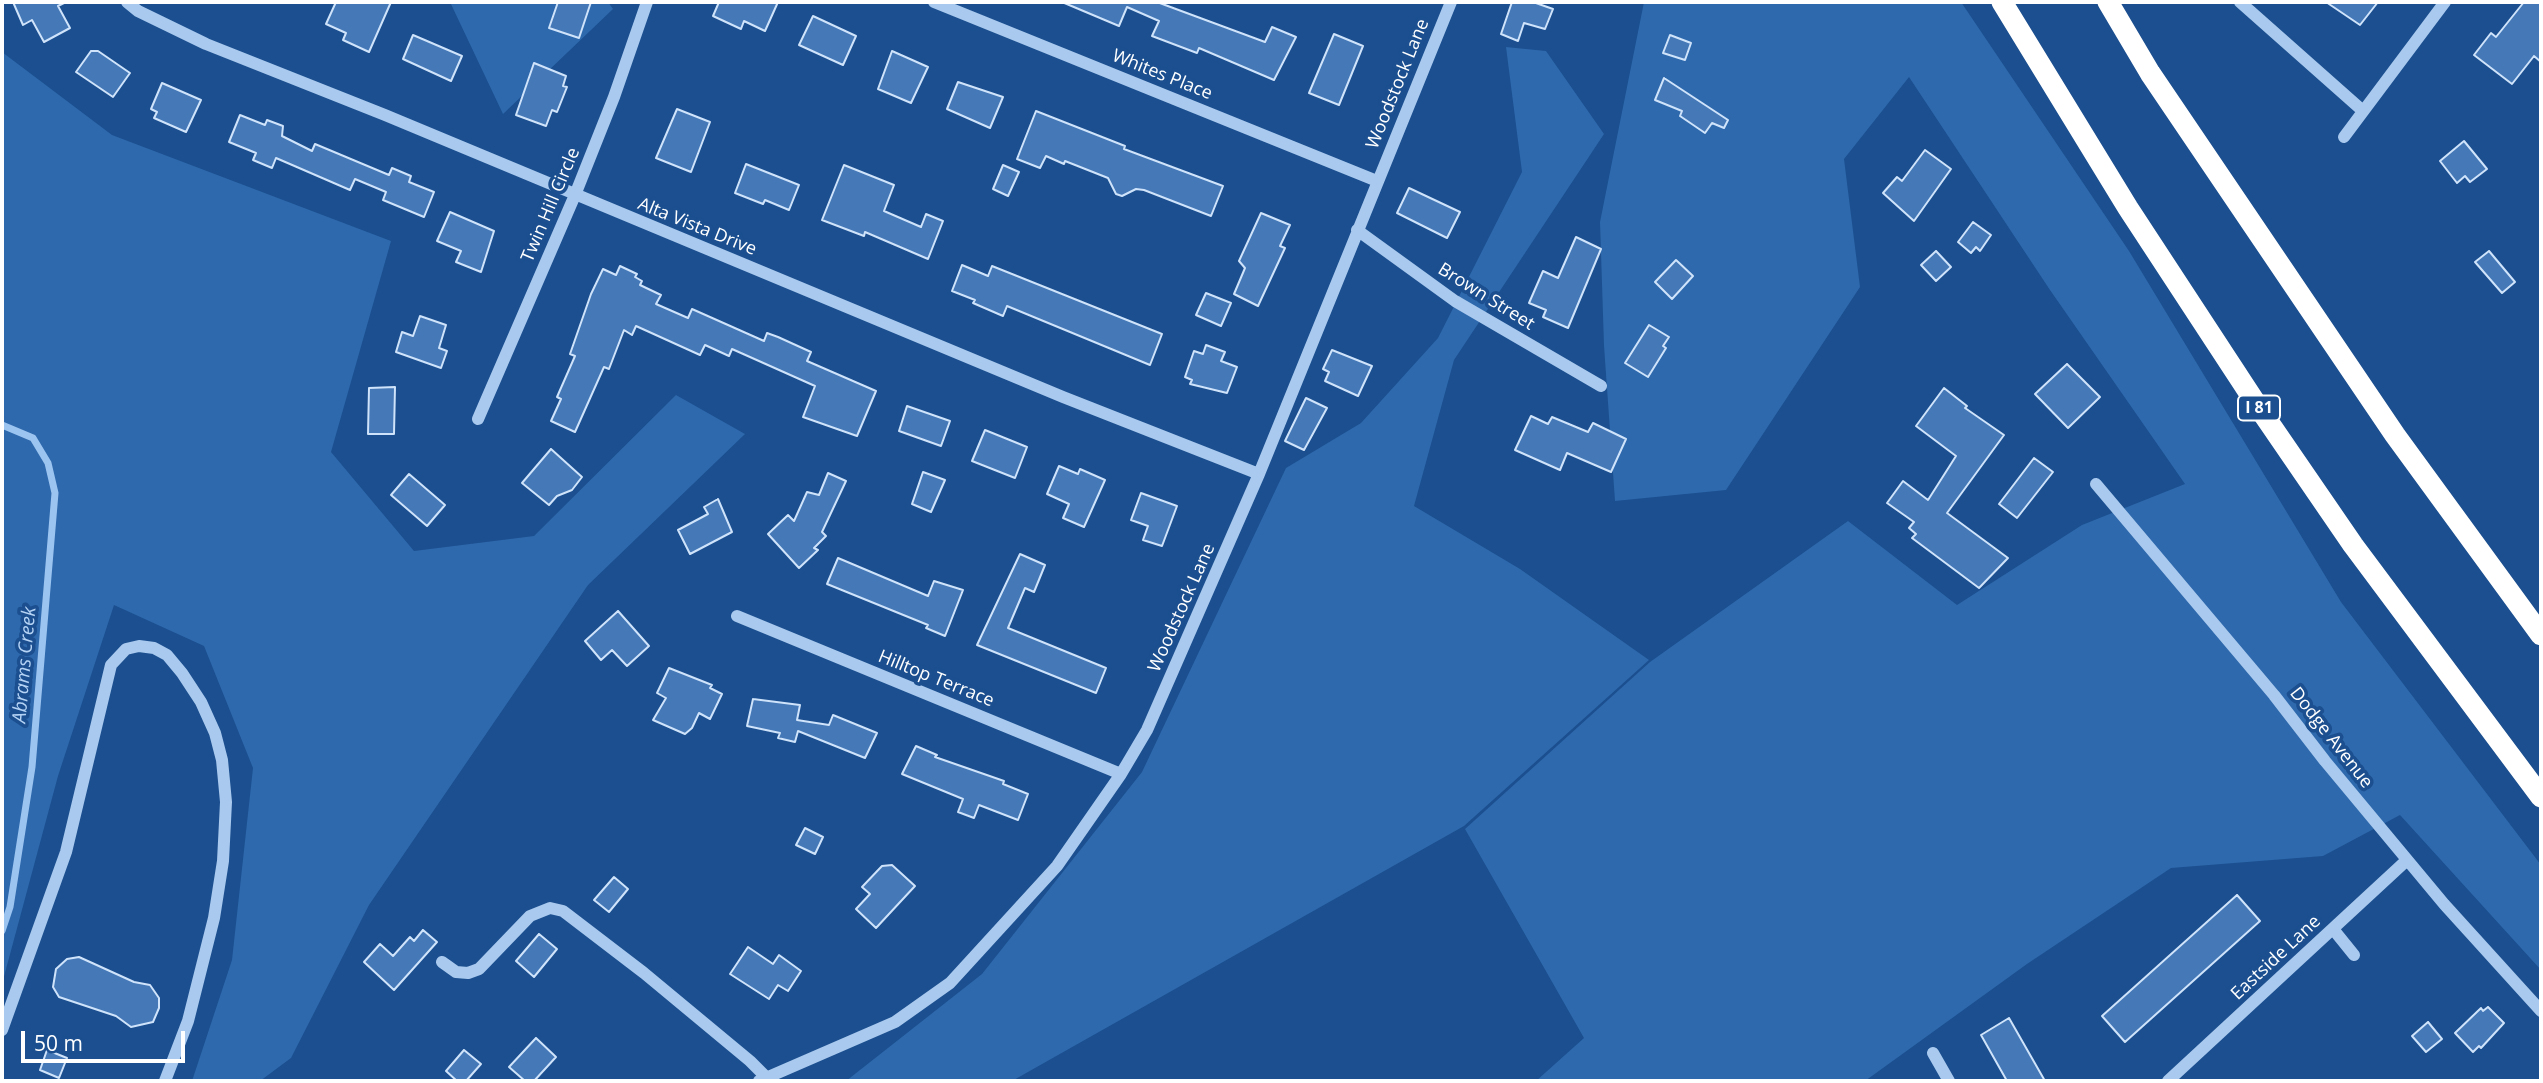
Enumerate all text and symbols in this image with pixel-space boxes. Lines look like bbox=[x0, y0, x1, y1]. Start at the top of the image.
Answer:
street label: Woodstock Lane bbox=[1362, 16, 1434, 152]
street label: Whites Place bbox=[1109, 45, 1215, 105]
street label: Twin Hill Circle bbox=[517, 145, 585, 265]
street label: Alta Vista Drive bbox=[635, 193, 759, 261]
street label: Brown Street bbox=[1434, 259, 1538, 335]
road number: I 81 bbox=[2238, 396, 2280, 420]
street label: Woodstock Lane bbox=[1144, 540, 1220, 676]
water label: Abrams Creek bbox=[9, 606, 41, 724]
street label: Hilltop Terrace bbox=[875, 646, 997, 712]
street label: Dodge Avenue bbox=[2285, 683, 2377, 793]
street label: Eastside Lane bbox=[2227, 911, 2325, 1005]
scale bar bbox=[24, 1016, 189, 1060]
text: 50 m bbox=[34, 1029, 83, 1057]

